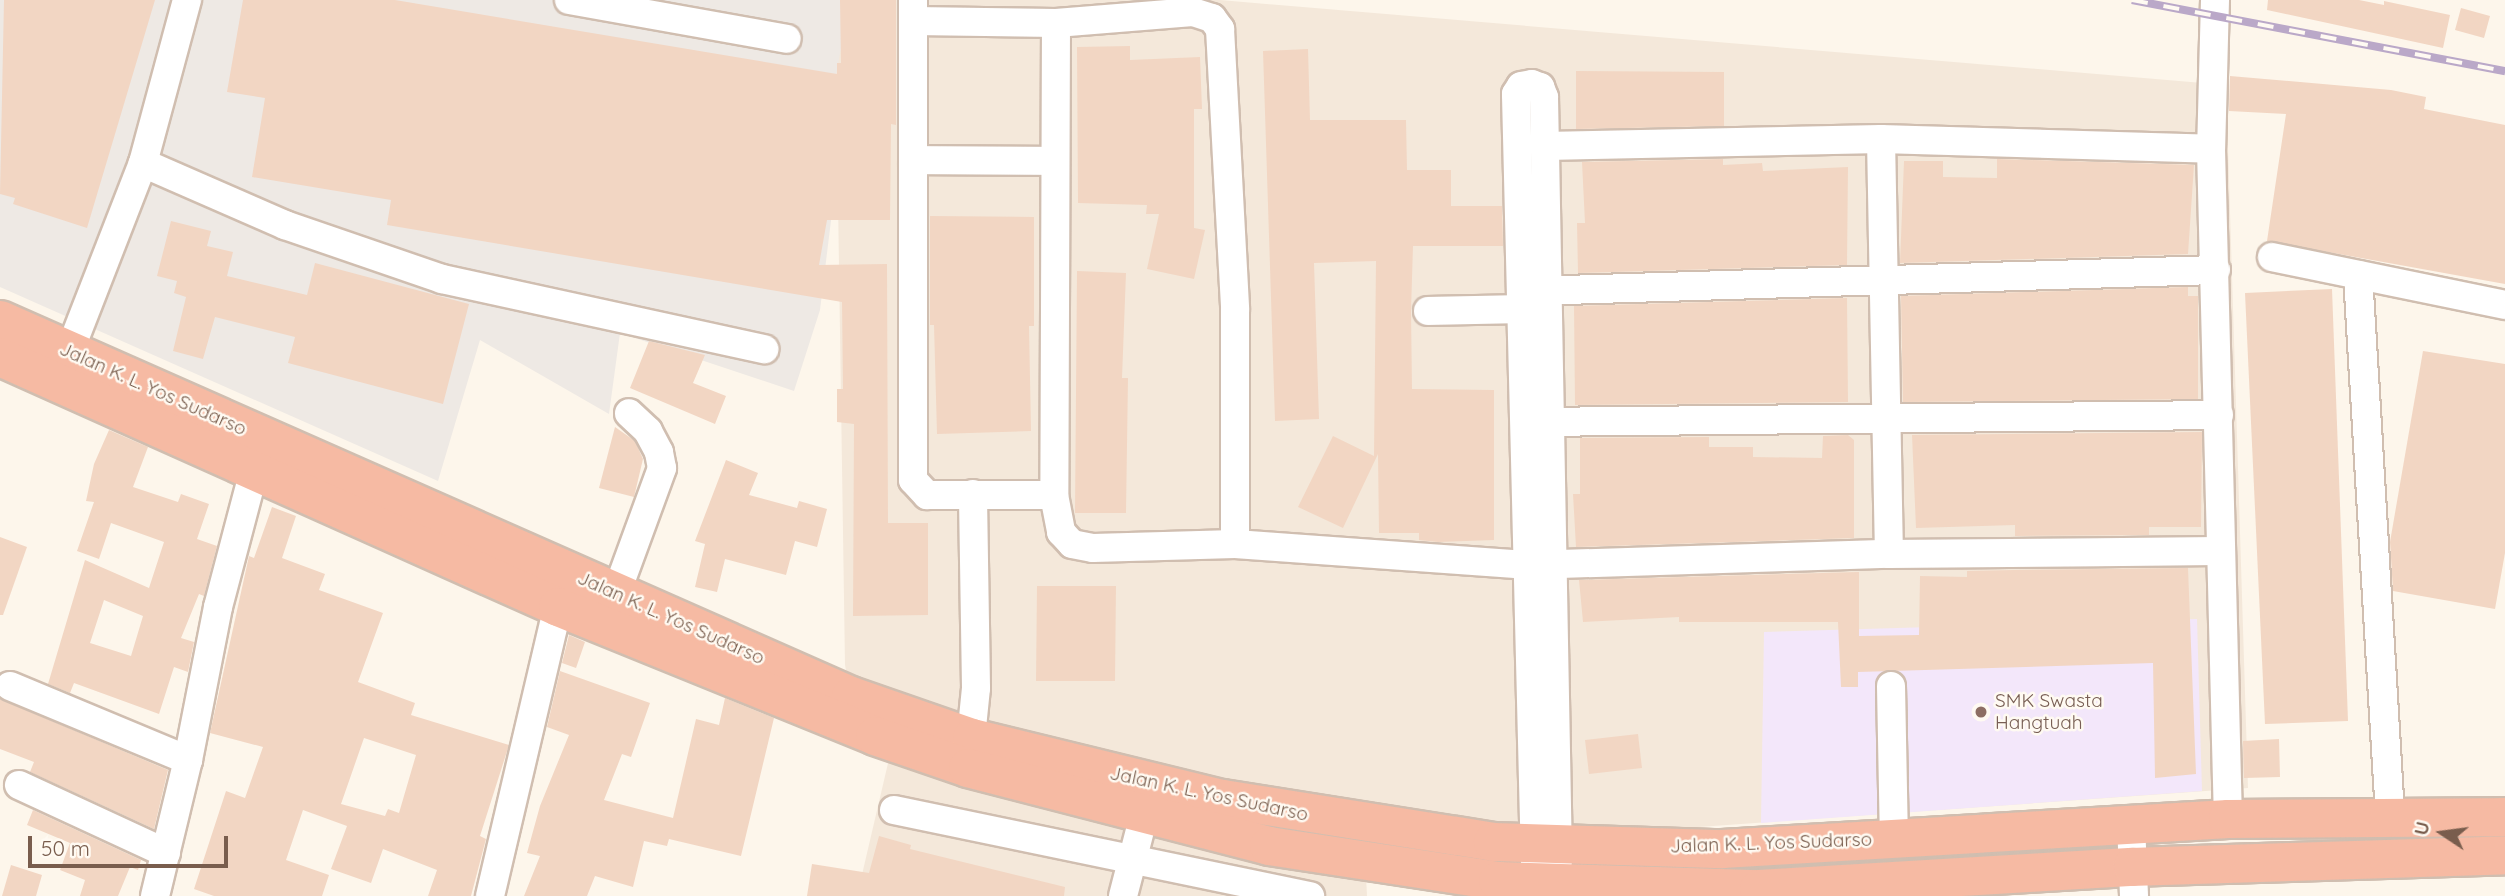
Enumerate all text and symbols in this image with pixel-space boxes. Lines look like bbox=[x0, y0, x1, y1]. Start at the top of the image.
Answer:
street label: Jalan K. L. Yos Sudarso bbox=[56, 337, 250, 441]
street label: Jalan K. L. Yos Sudarso bbox=[574, 566, 768, 670]
place label: SMK Swasta Hangtuah bbox=[1995, 690, 2103, 734]
marker: SMK Swasta Hangtuah bbox=[1973, 704, 1989, 720]
street label: Jalan K. L. Yos Sudarso bbox=[1108, 762, 1310, 826]
north arrow bbox=[2407, 798, 2477, 868]
text: U bbox=[2408, 819, 2435, 838]
scale bar bbox=[32, 822, 231, 866]
street label: Jalan K. L. Yos Sudarso bbox=[1670, 828, 1872, 858]
text: 50 m bbox=[41, 835, 90, 861]

